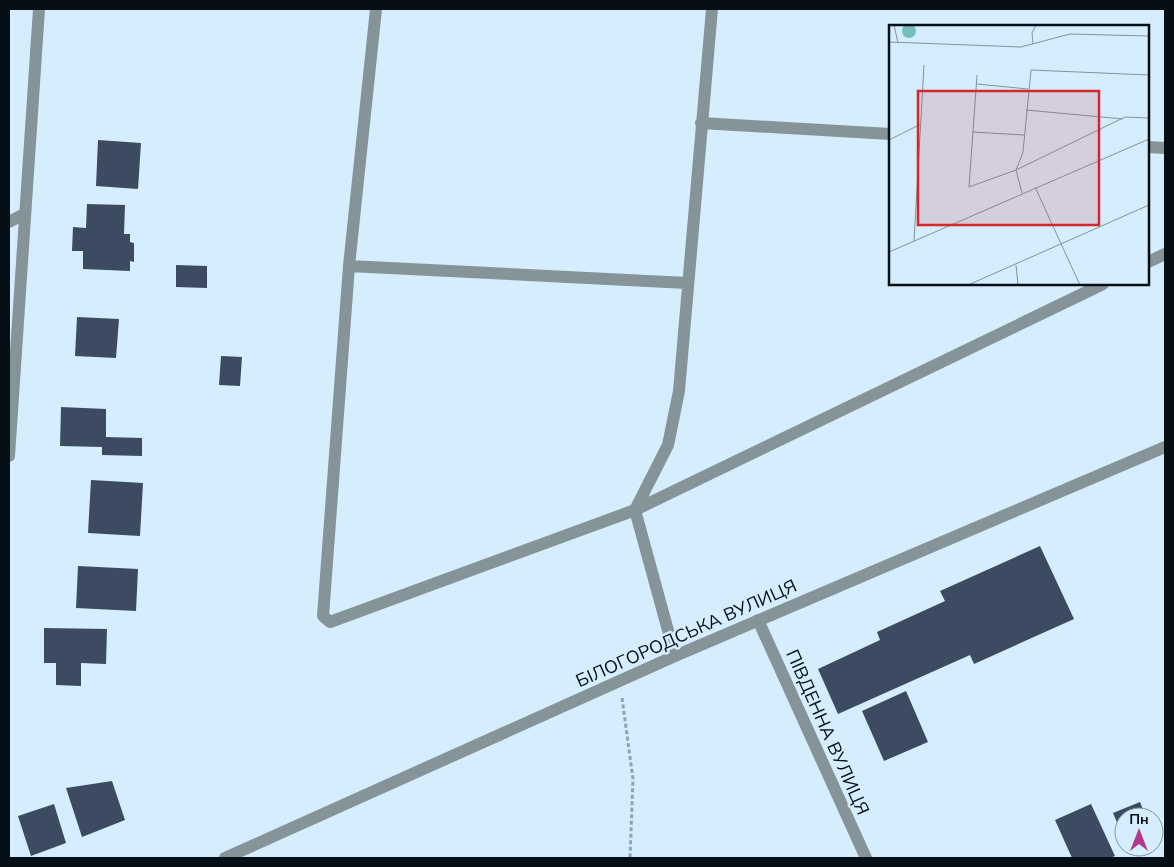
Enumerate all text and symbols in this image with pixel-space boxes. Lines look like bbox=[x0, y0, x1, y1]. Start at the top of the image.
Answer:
inset map bbox=[889, 25, 1149, 285]
street label: БІЛОГОРОДСЬКА ВУЛИЦЯ bbox=[572, 574, 800, 692]
street label: ПІВДЕННА ВУЛИЦЯ bbox=[781, 646, 875, 818]
north arrow bbox=[1114, 807, 1164, 857]
text: Пн bbox=[1129, 810, 1149, 828]

